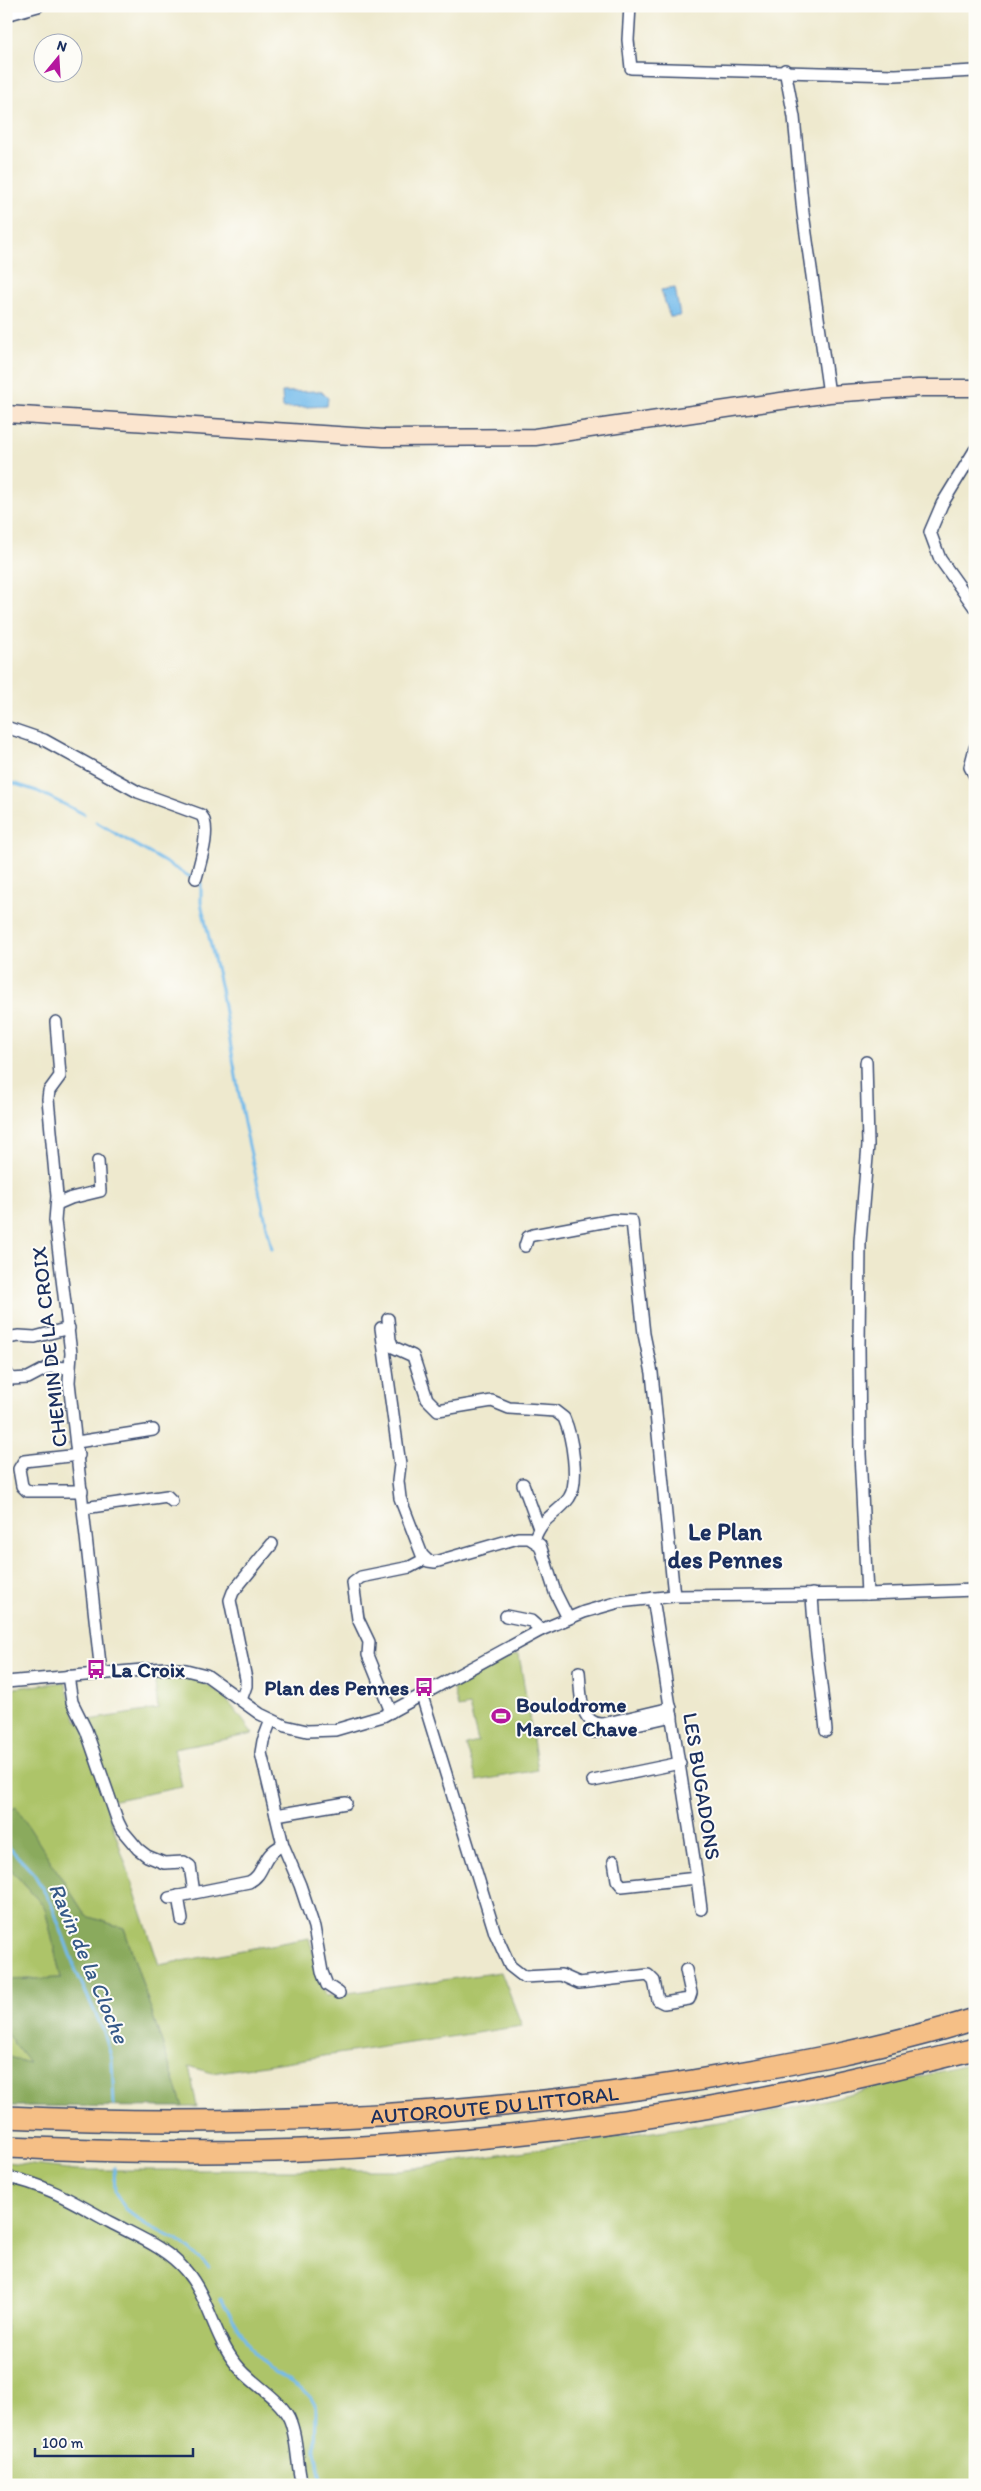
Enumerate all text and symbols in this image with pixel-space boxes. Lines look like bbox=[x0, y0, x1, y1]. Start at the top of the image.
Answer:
north arrow bbox=[32, 32, 82, 82]
text: N bbox=[55, 37, 69, 56]
street label: CHEMIN DE LA CROIX bbox=[26, 1245, 72, 1449]
district label: Le Plan des Pennes bbox=[667, 1517, 783, 1574]
place label: La Croix bbox=[111, 1657, 185, 1682]
bus stop icon: La Croix bbox=[85, 1658, 107, 1680]
place label: Plan des Pennes bbox=[264, 1675, 409, 1700]
bus stop icon: Plan des Pennes bbox=[413, 1676, 435, 1698]
place label: Boulodrome Marcel Chave bbox=[516, 1692, 637, 1741]
sports icon: Boulodrome Marcel Chave bbox=[490, 1705, 512, 1727]
street label: LES BUGADONS bbox=[678, 1711, 726, 1861]
water label: Ravin de la Cloche bbox=[43, 1879, 135, 2049]
street label: AUTOROUTE DU LITTORAL bbox=[370, 2079, 620, 2128]
scale bar bbox=[35, 2426, 192, 2458]
text: 100 m bbox=[42, 2434, 84, 2452]

